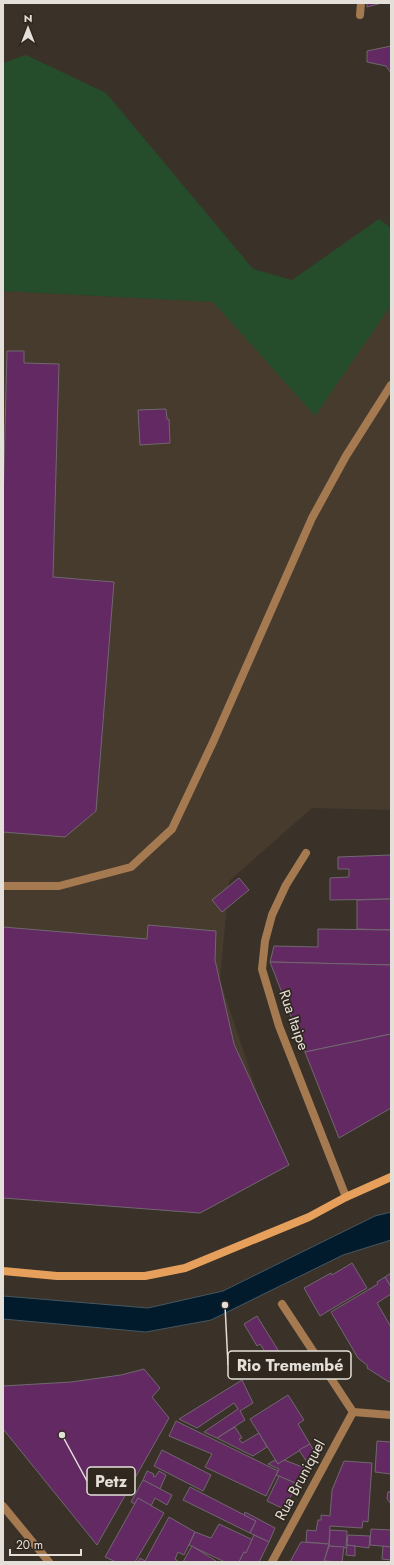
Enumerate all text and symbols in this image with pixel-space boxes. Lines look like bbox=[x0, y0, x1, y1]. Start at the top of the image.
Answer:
north arrow bbox=[8, 8, 48, 48]
text: N bbox=[24, 10, 32, 26]
street label: Rua Itaipe bbox=[273, 987, 315, 1053]
callout: Rio Tremembé bbox=[228, 1351, 351, 1379]
text: Rio Tremembé bbox=[237, 1354, 343, 1377]
street label: Rua Bruniquel bbox=[269, 1436, 331, 1524]
callout: Petz bbox=[87, 1467, 135, 1495]
text: Petz bbox=[95, 1470, 128, 1493]
scale bar bbox=[10, 1531, 81, 1557]
text: 20 m bbox=[16, 1536, 43, 1554]

